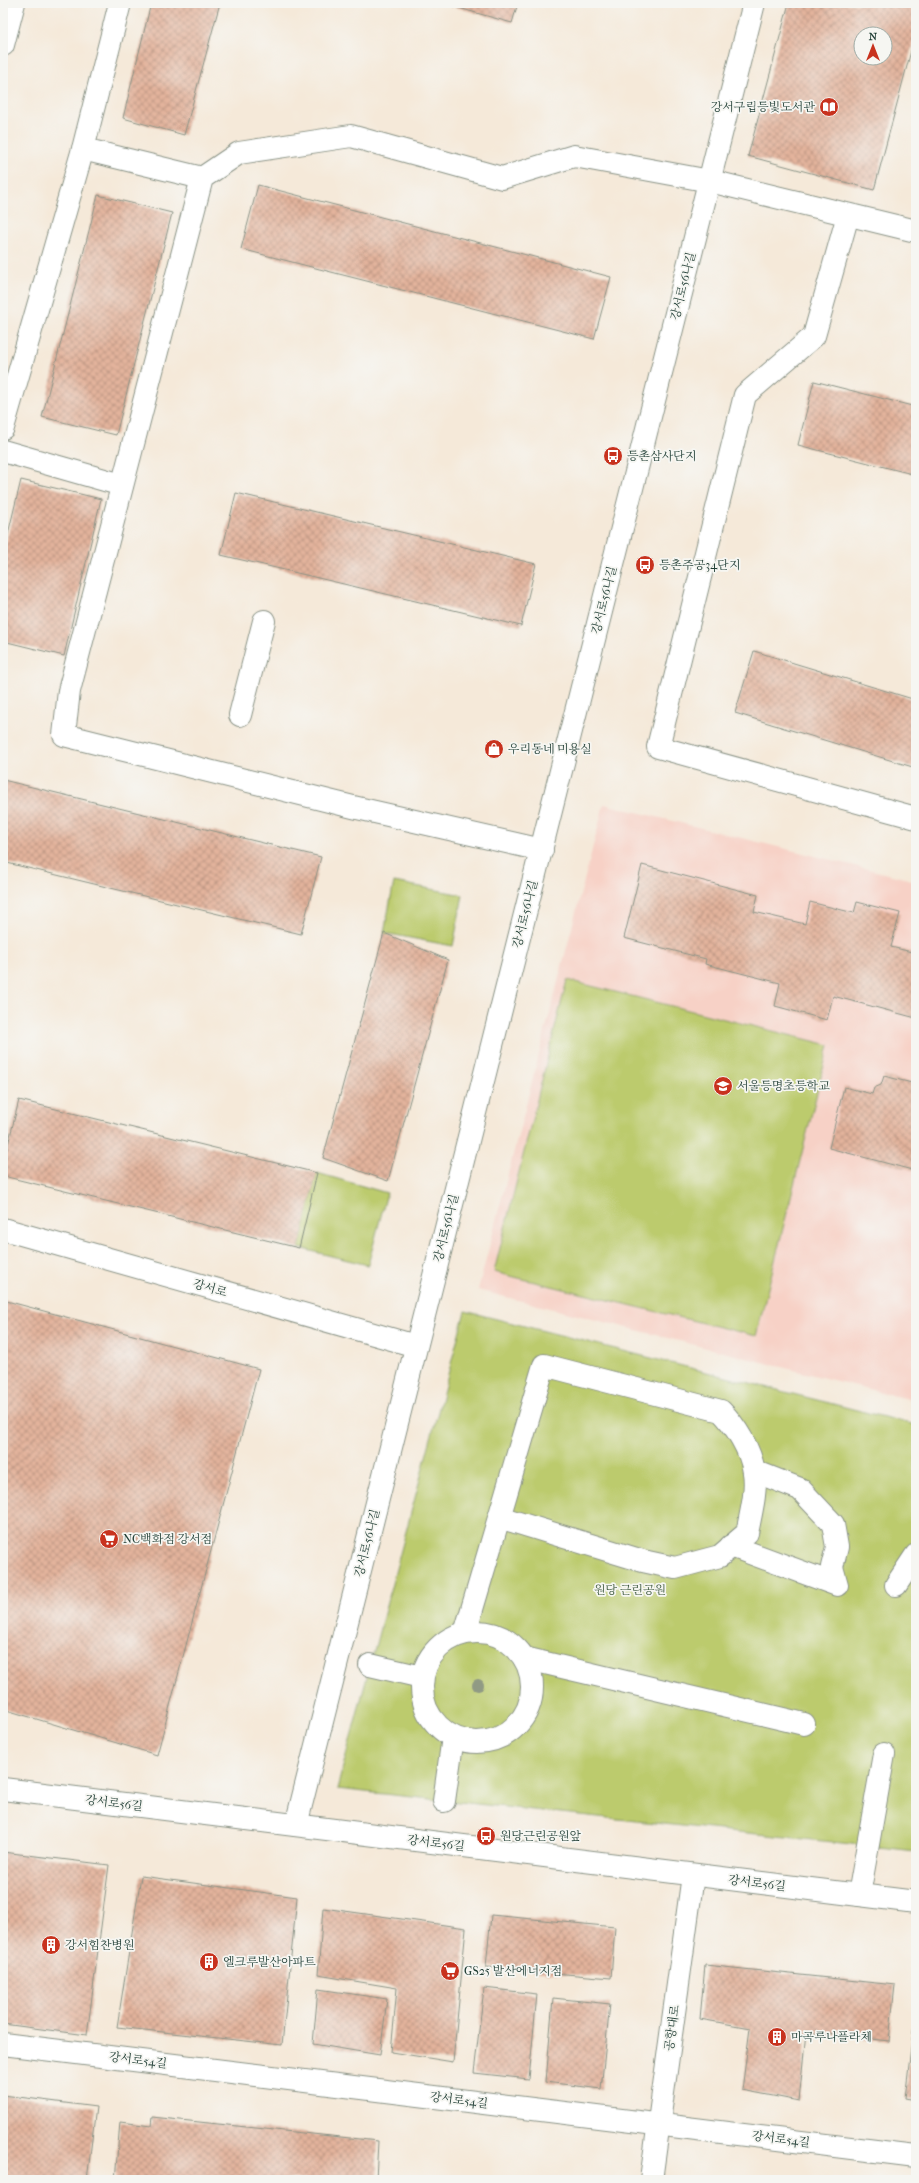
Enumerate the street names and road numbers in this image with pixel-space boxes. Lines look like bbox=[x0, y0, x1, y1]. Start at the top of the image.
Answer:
street label: 강서로56나길 bbox=[668, 251, 698, 321]
street label: 강서로56나길 bbox=[589, 565, 619, 635]
street label: 강서로56나길 bbox=[510, 879, 540, 949]
street label: 강서로56나길 bbox=[431, 1193, 461, 1263]
street label: 강서로 bbox=[191, 1276, 229, 1300]
street label: 강서로56나길 bbox=[352, 1508, 382, 1578]
street label: 강서로56길 bbox=[84, 1793, 144, 1813]
street label: 강서로56길 bbox=[406, 1833, 466, 1853]
street label: 강서로56길 bbox=[727, 1873, 787, 1893]
street label: 공항대로 bbox=[662, 2004, 682, 2052]
street label: 강서로54길 bbox=[108, 2049, 168, 2071]
street label: 강서로54길 bbox=[429, 2089, 489, 2111]
street label: 강서로54길 bbox=[751, 2128, 811, 2150]

